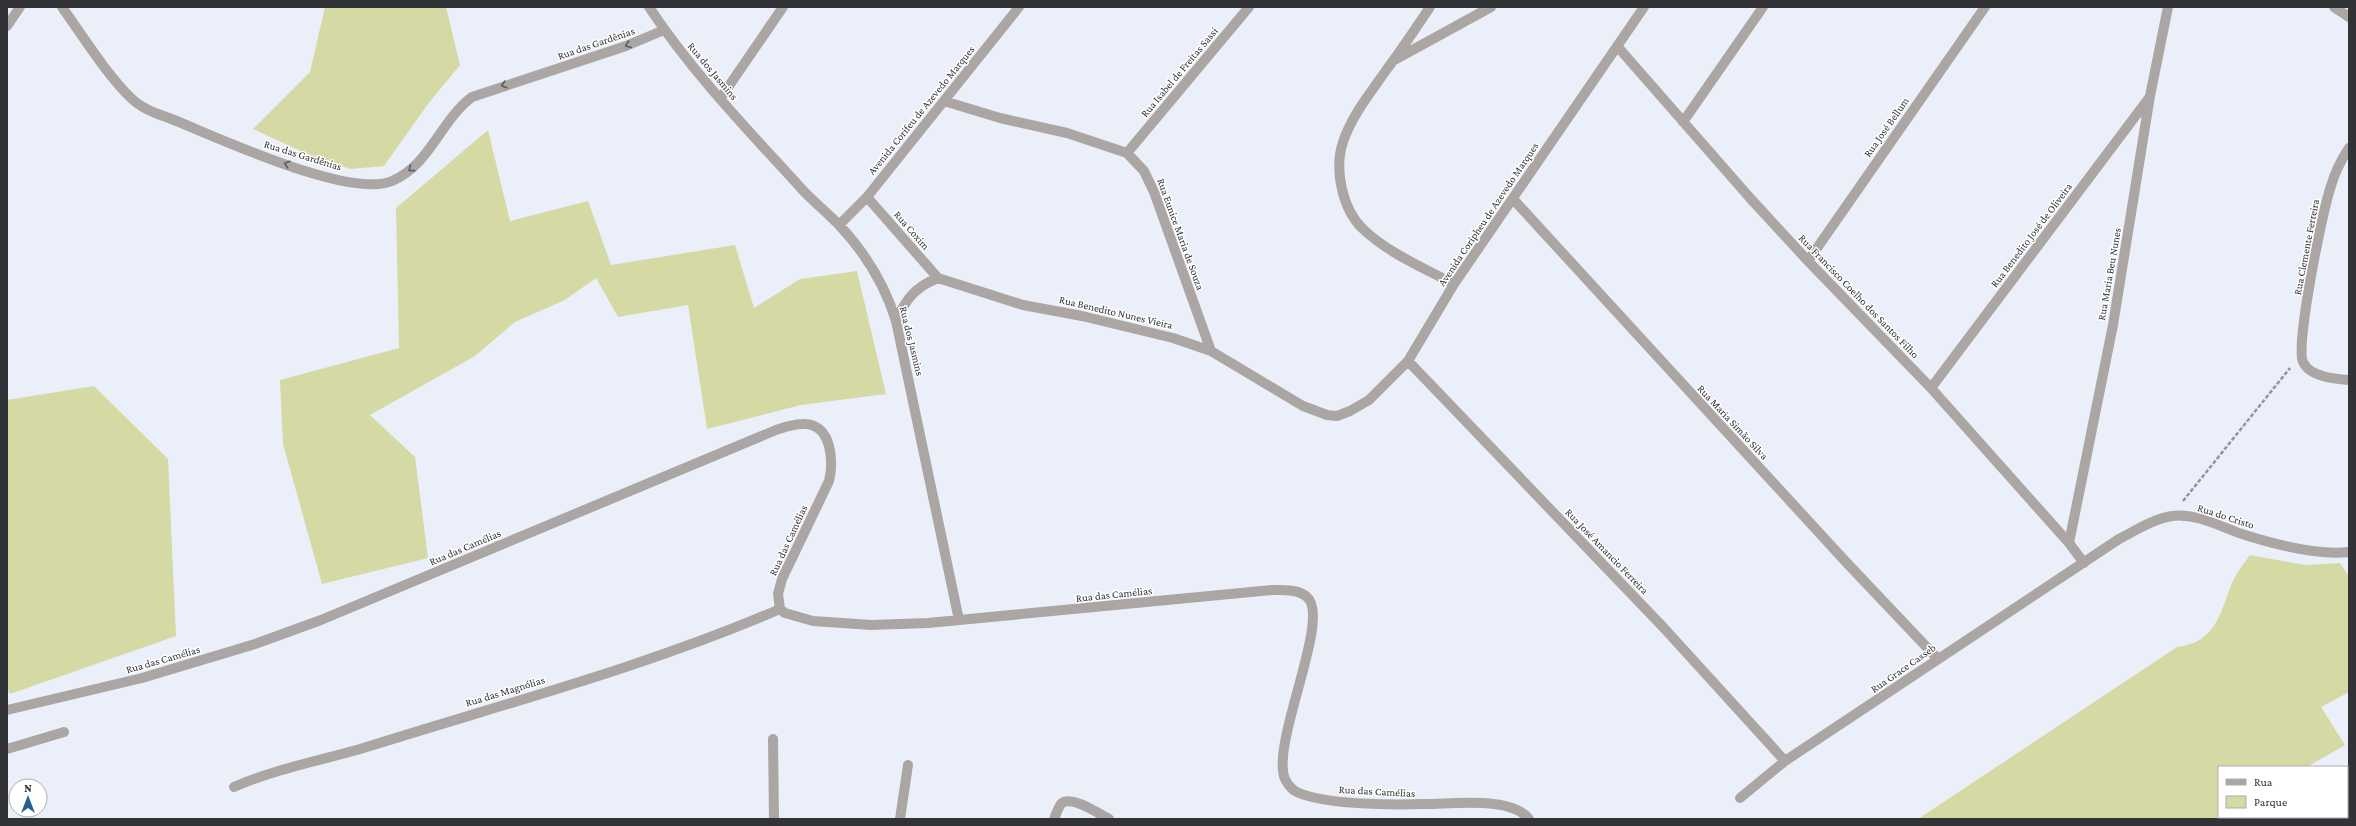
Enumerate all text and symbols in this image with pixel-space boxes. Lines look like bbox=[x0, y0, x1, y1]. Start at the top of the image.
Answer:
street label: Rua das Gardênias bbox=[556, 24, 636, 62]
street label: Rua Isabel de Freitas Sassi bbox=[1138, 25, 1220, 119]
street label: Rua dos Jasmins bbox=[685, 40, 740, 103]
one-way arrow bbox=[625, 41, 632, 49]
street label: Avenida Corifeu de Azevedo Marques bbox=[865, 43, 977, 177]
one-way arrow bbox=[501, 80, 508, 89]
street label: Rua José Bellum bbox=[1861, 95, 1912, 160]
street label: Rua das Gardênias bbox=[263, 137, 343, 173]
street label: Avenida Coripheu de Azevedo Marques bbox=[1435, 140, 1542, 289]
one-way arrow bbox=[284, 160, 291, 169]
one-way arrow bbox=[408, 164, 415, 171]
street label: Rua Eunice Maria de Souza bbox=[1155, 177, 1207, 291]
street label: Rua Benedito José de Oliveira bbox=[1988, 180, 2075, 290]
street label: Rua Clemente Ferreira bbox=[2291, 198, 2321, 296]
street label: Rua Coxim bbox=[892, 208, 932, 252]
street label: Rua Maria Beu Nunes bbox=[2095, 227, 2123, 321]
street label: Rua Francisco Coelho dos Santos Filho bbox=[1797, 232, 1922, 361]
street label: Rua Benedito Nunes Vieira bbox=[1058, 293, 1174, 331]
street label: Rua dos Jasmins bbox=[897, 305, 926, 377]
street label: Rua Maria Simão Silva bbox=[1695, 382, 1771, 462]
street label: Rua do Cristo bbox=[2196, 501, 2256, 531]
street label: Rua das Camélias bbox=[766, 503, 810, 577]
street label: Rua José Amancio Ferreira bbox=[1562, 506, 1651, 597]
street label: Rua das Camélias bbox=[427, 527, 503, 567]
street label: Rua das Camélias bbox=[1075, 584, 1153, 604]
street label: Rua Grace Casseb bbox=[1868, 641, 1938, 695]
street label: Rua das Camélias bbox=[125, 643, 201, 675]
street label: Rua das Magnólias bbox=[464, 673, 546, 710]
legend bbox=[2218, 766, 2348, 818]
text: Rua bbox=[2254, 775, 2273, 789]
north arrow bbox=[8, 778, 48, 818]
text: N bbox=[24, 782, 32, 794]
street label: Rua das Camélias bbox=[1338, 783, 1416, 799]
text: Parque bbox=[2254, 795, 2287, 809]

